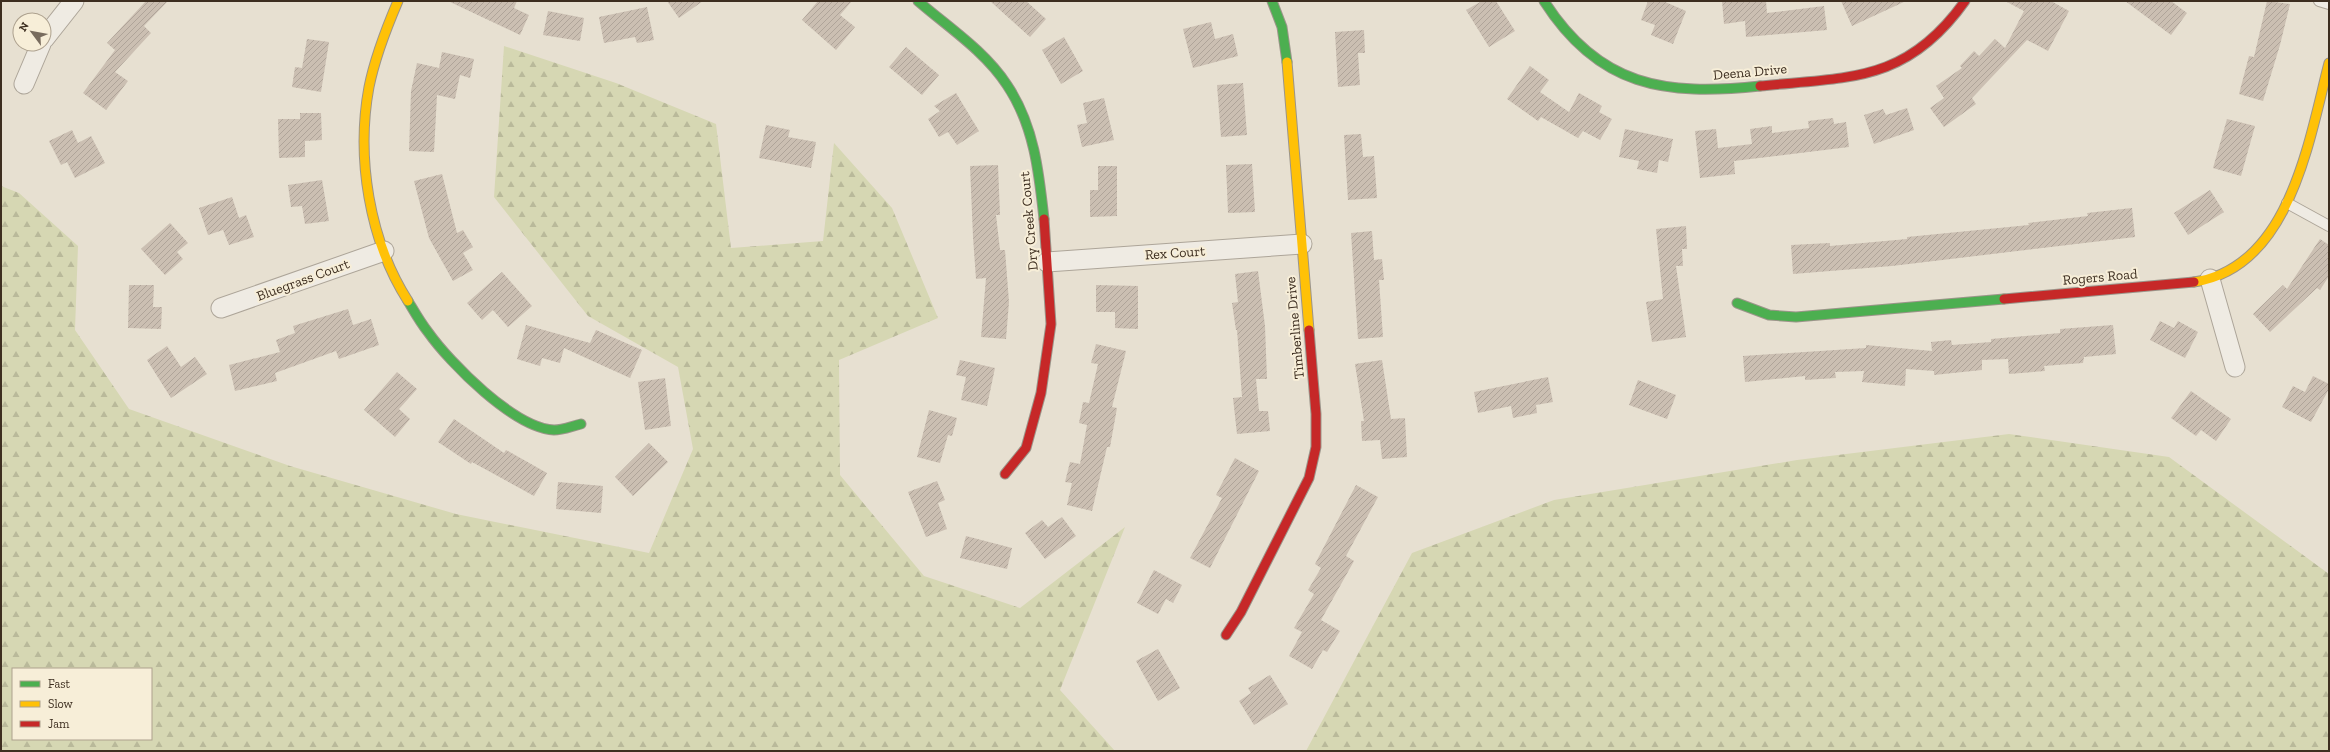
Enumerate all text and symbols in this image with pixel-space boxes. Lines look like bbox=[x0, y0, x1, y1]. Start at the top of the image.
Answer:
north arrow bbox=[12, 12, 52, 52]
text: N bbox=[16, 19, 32, 34]
street label: Deena Drive bbox=[1712, 60, 1788, 84]
street label: Dry Creek Court bbox=[1016, 170, 1042, 271]
street label: Rex Court bbox=[1144, 242, 1207, 264]
street label: Bluegrass Court bbox=[254, 255, 352, 305]
street label: Rogers Road bbox=[2062, 265, 2139, 289]
street label: Timberline Drive bbox=[1282, 276, 1308, 380]
legend bbox=[12, 668, 152, 740]
text: Fast bbox=[48, 677, 71, 691]
text: Slow bbox=[48, 697, 74, 711]
text: Jam bbox=[48, 717, 70, 731]

